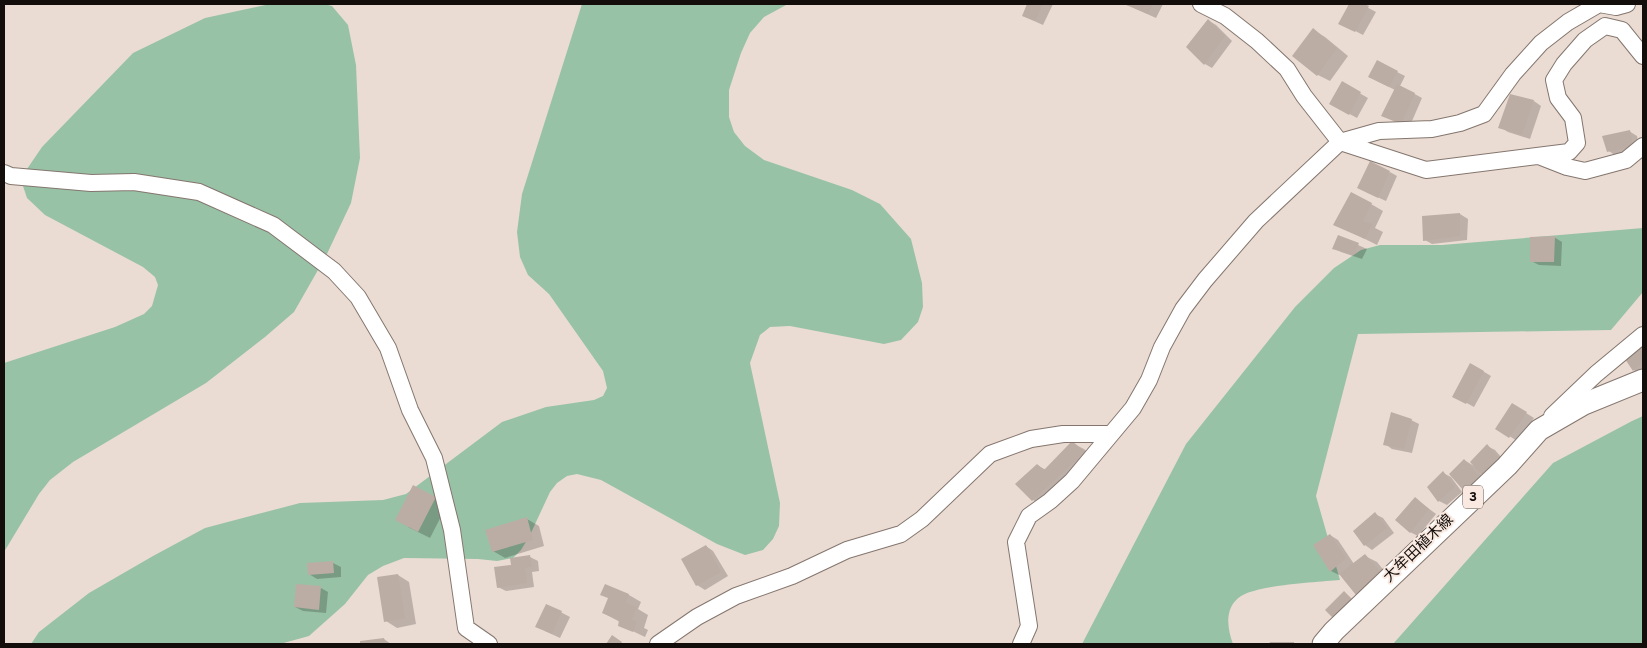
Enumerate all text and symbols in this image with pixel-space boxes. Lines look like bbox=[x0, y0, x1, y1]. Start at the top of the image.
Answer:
road number: 3 bbox=[1463, 486, 1483, 508]
street label: 大牟田植木線 bbox=[1379, 510, 1458, 587]

